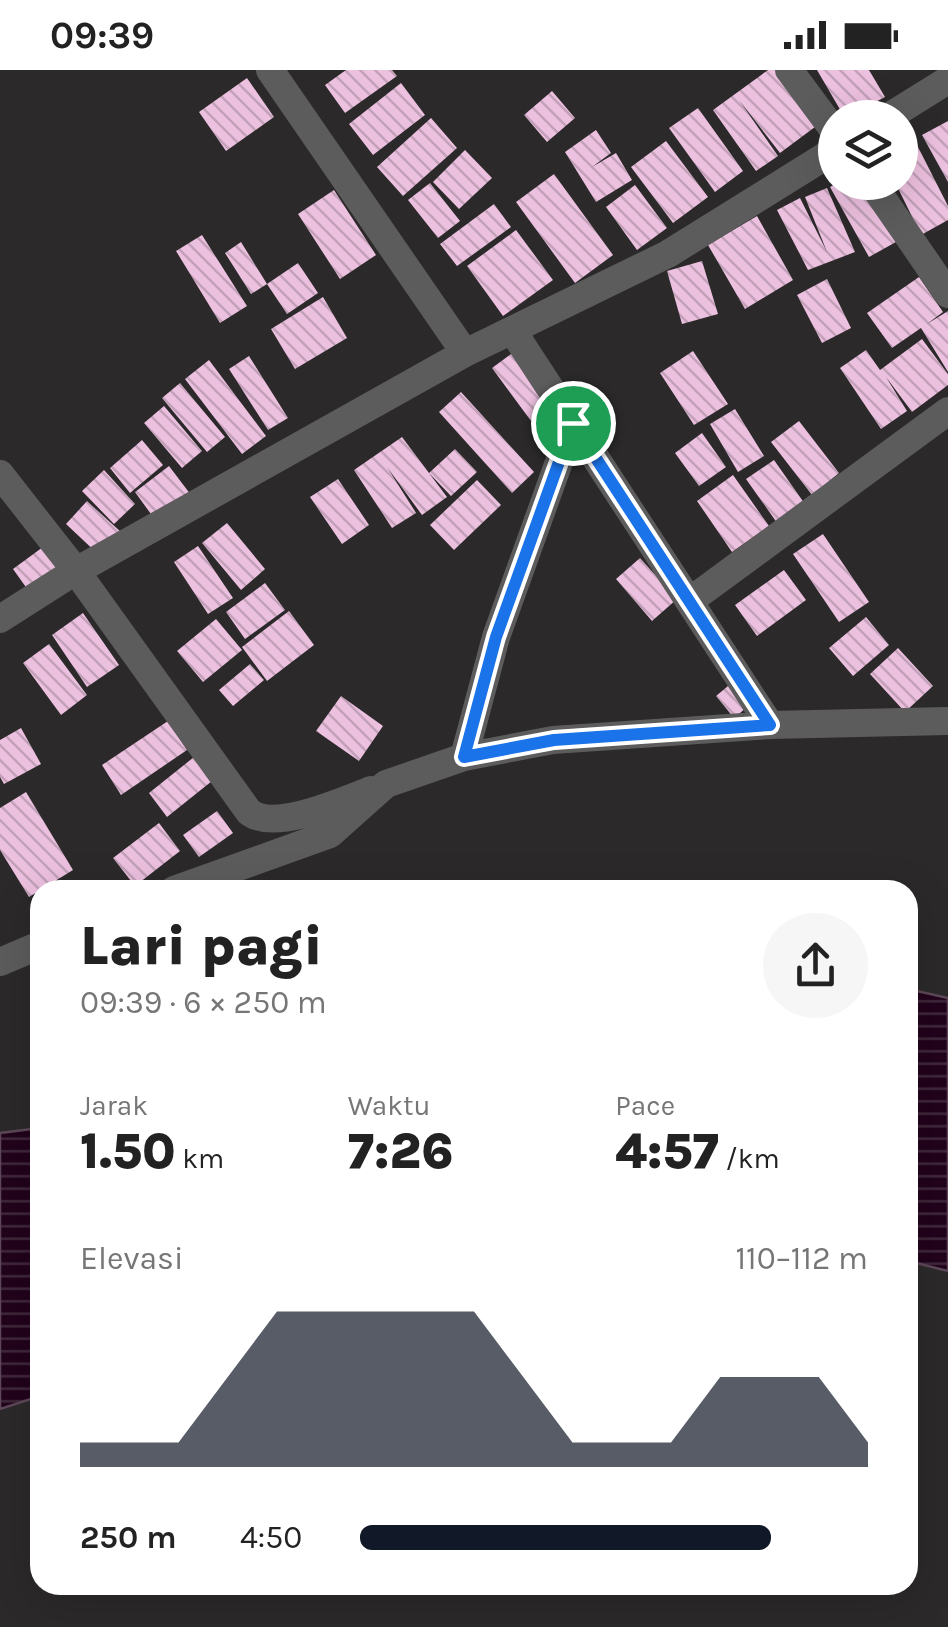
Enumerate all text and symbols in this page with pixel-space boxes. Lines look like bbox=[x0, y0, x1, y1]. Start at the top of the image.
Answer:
text: 09:39 bbox=[50, 13, 154, 58]
map controls bbox=[818, 100, 918, 200]
button: layers bbox=[818, 100, 918, 200]
pin bbox=[531, 381, 616, 466]
icon: arrive bbox=[546, 396, 601, 451]
button: share bbox=[763, 913, 868, 1018]
text: Lari pagi bbox=[80, 914, 323, 978]
text: 09:39 · 6 × 250 m bbox=[80, 984, 327, 1021]
text: Jarak bbox=[80, 1089, 148, 1122]
text: Waktu bbox=[348, 1089, 430, 1122]
text: Pace bbox=[615, 1089, 675, 1122]
text: 1.50 bbox=[80, 1122, 176, 1181]
text: 7:26 bbox=[348, 1122, 453, 1181]
text: 4:57 bbox=[615, 1122, 719, 1181]
text: km bbox=[176, 1142, 224, 1175]
text: /km bbox=[719, 1142, 780, 1175]
text: Elevasi bbox=[80, 1240, 183, 1277]
text: 110–112 m bbox=[736, 1240, 868, 1277]
text: 250 m bbox=[80, 1519, 177, 1556]
text: 4:50 bbox=[240, 1519, 302, 1556]

